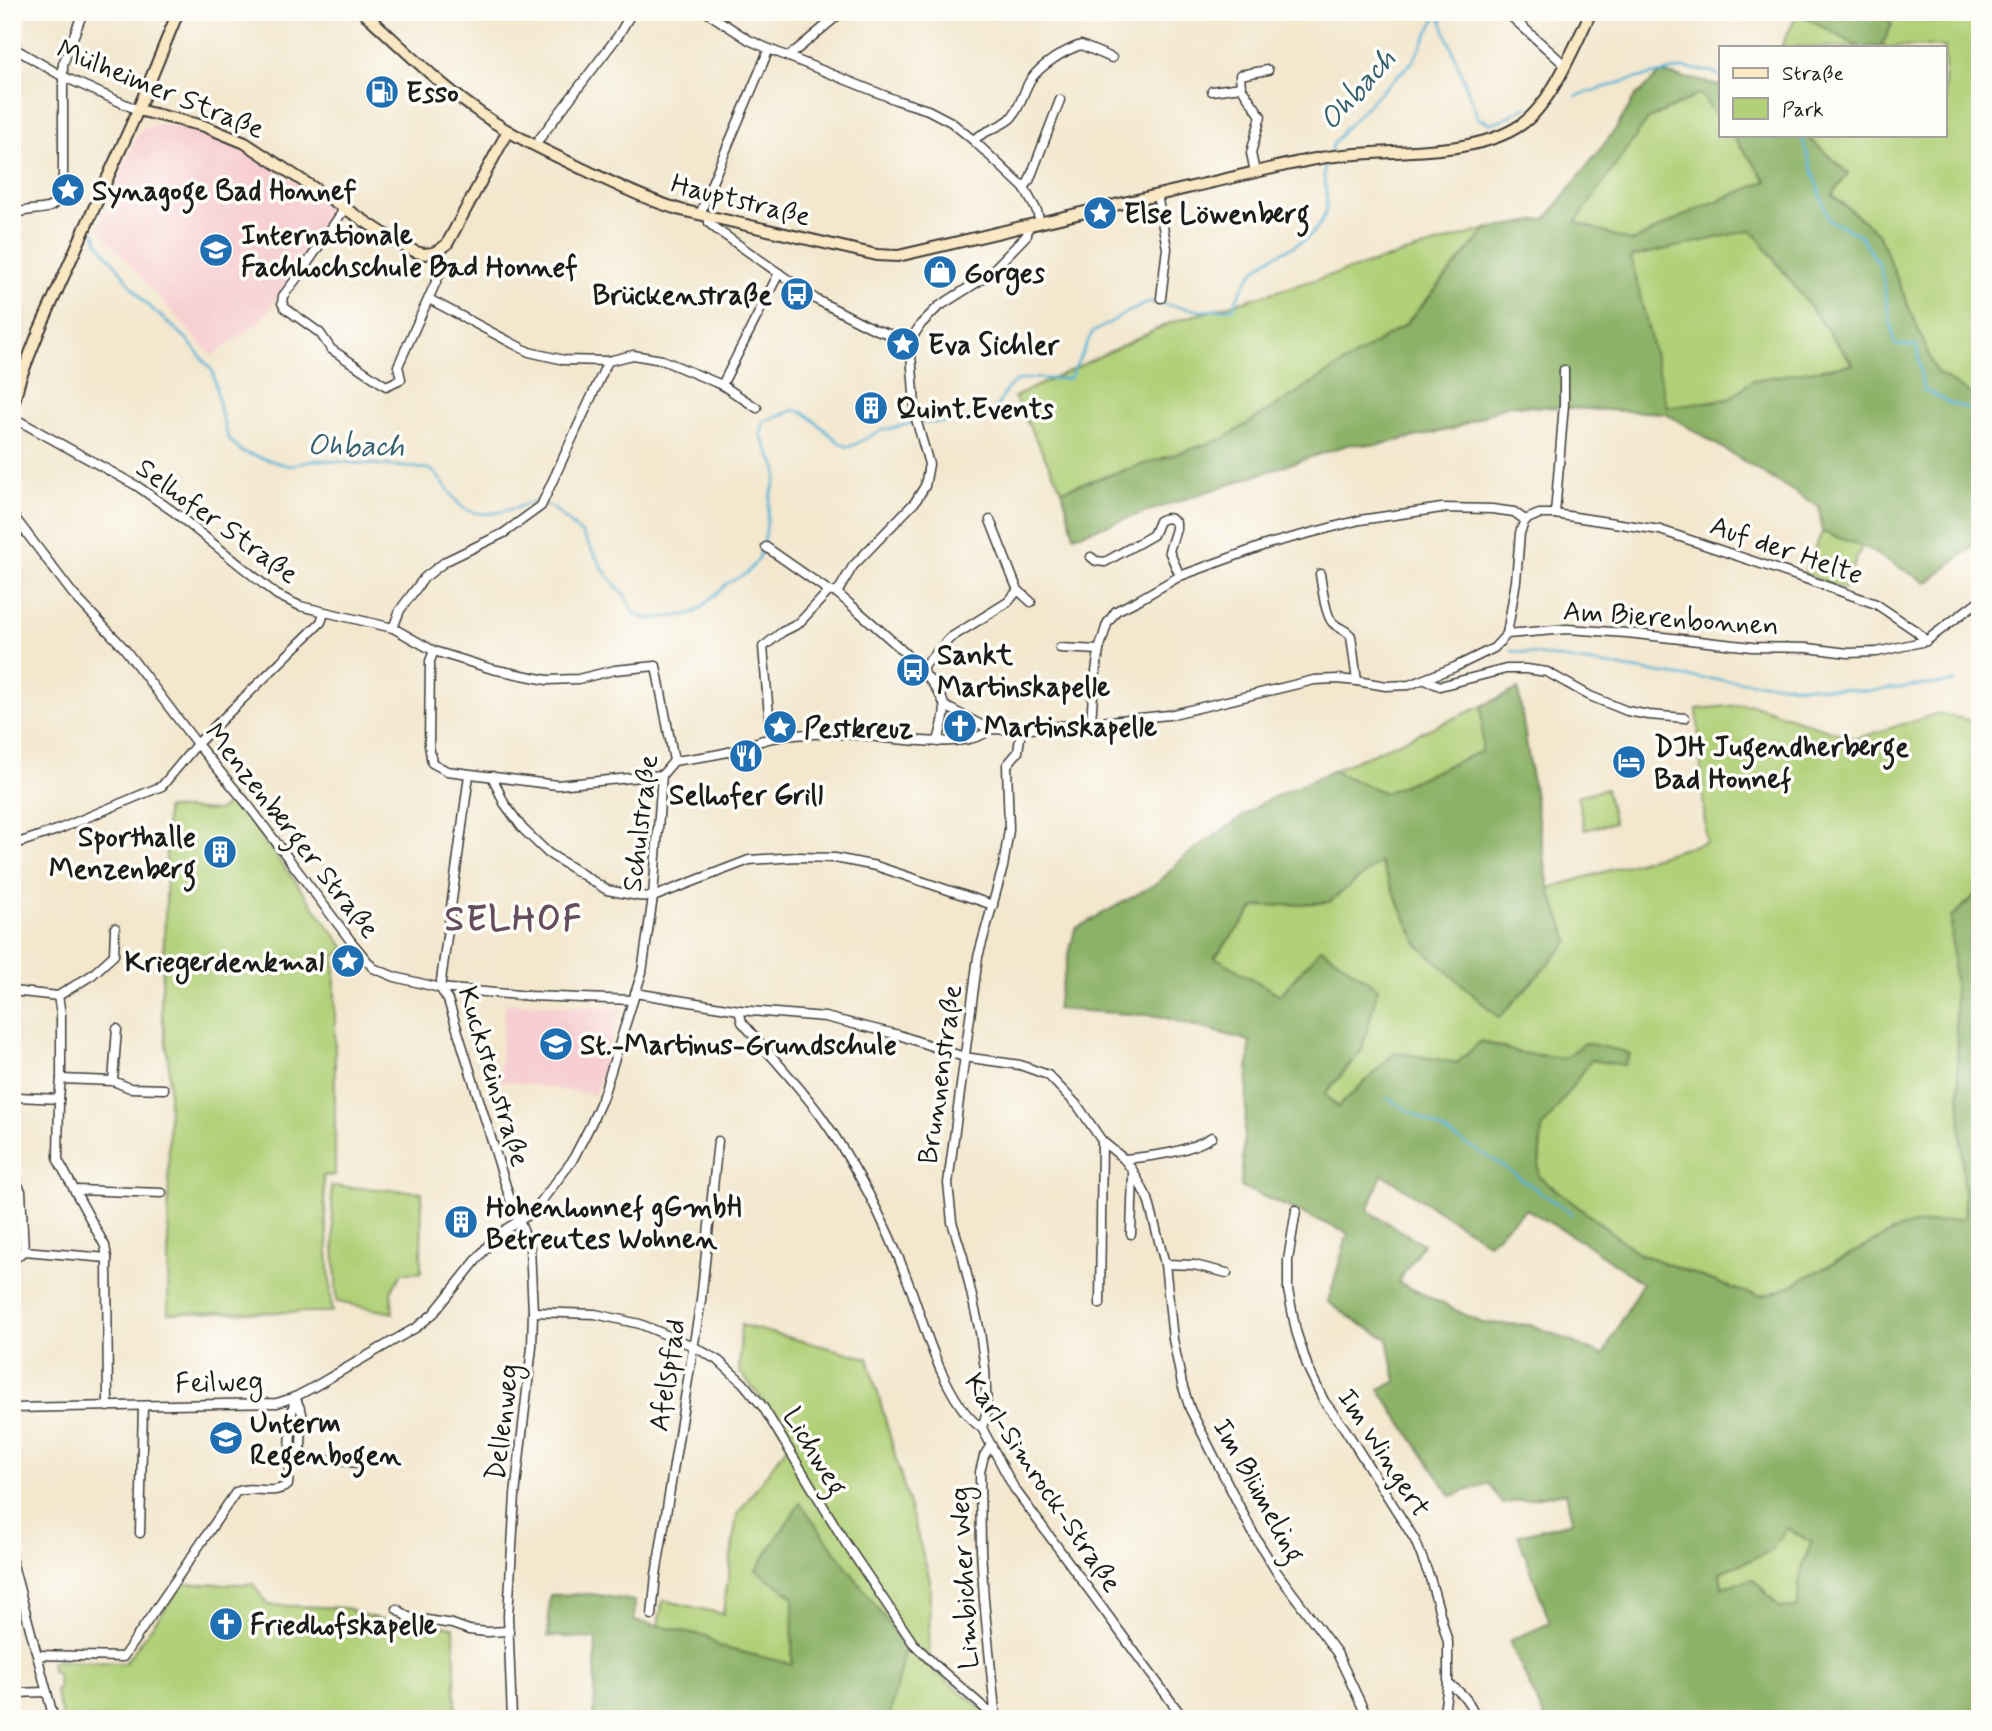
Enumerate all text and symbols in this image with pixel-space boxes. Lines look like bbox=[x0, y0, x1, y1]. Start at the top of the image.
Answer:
street label: Mülheimer Straße bbox=[51, 32, 269, 149]
water label: Ohbach bbox=[1311, 41, 1405, 139]
legend bbox=[1719, 46, 1946, 136]
text: Straße bbox=[1782, 60, 1844, 88]
fuel station icon: Esso bbox=[363, 73, 401, 111]
place label: Esso bbox=[406, 76, 459, 113]
text: Park bbox=[1782, 96, 1824, 124]
street label: Hauptstraße bbox=[667, 166, 814, 237]
place icon: Synagoge Bad Honnef bbox=[49, 171, 87, 209]
place label: Synagoge Bad Honnef bbox=[92, 174, 357, 214]
place icon: Else Löwenberg bbox=[1081, 194, 1119, 232]
place label: Else Löwenberg bbox=[1124, 197, 1310, 237]
place label: Internationale Fachhochschule Bad Honnef bbox=[241, 218, 577, 287]
school or university icon: Internationale Fachhochschule Bad Honnef bbox=[197, 231, 235, 269]
shop icon: Gorges bbox=[921, 253, 959, 291]
place label: Gorges bbox=[964, 256, 1046, 296]
bus stop icon: Brückenstraße bbox=[778, 275, 816, 313]
place label: Brückenstraße bbox=[592, 278, 772, 315]
place icon: Eva Sichler bbox=[884, 325, 922, 363]
place label: Eva Sichler bbox=[928, 328, 1060, 365]
building icon: Quint.Events bbox=[852, 389, 890, 427]
place label: Quint.Events bbox=[896, 392, 1054, 429]
water label: Ohbach bbox=[307, 426, 405, 467]
street label: Selhofer Straße bbox=[128, 451, 305, 594]
street label: Auf der Helte bbox=[1705, 508, 1868, 595]
street label: Am Bierenbonnen bbox=[1562, 593, 1780, 645]
place label: Sankt Martinskapelle bbox=[937, 638, 1110, 707]
bus stop icon: Sankt Martinskapelle bbox=[894, 651, 932, 689]
church icon: Martinskapelle bbox=[941, 707, 979, 745]
place icon: Pestkreuz bbox=[761, 708, 799, 746]
place label: Martinskapelle bbox=[984, 710, 1157, 747]
place label: Pestkreuz bbox=[804, 711, 913, 748]
street label: Menzenberger Straße bbox=[193, 716, 387, 949]
place label: DJH Jugendherberge Bad Honnef bbox=[1654, 730, 1909, 799]
restaurant icon: Selhofer Grill bbox=[727, 737, 765, 775]
hotel icon: DJH Jugendherberge Bad Honnef bbox=[1610, 743, 1648, 781]
street label: Schulstraße bbox=[615, 753, 668, 894]
place label: Selhofer Grill bbox=[669, 778, 823, 815]
place label: Sporthalle Menzenberg bbox=[49, 820, 196, 892]
building icon: Sporthalle Menzenberg bbox=[201, 833, 239, 871]
district label: SELHOF bbox=[445, 897, 583, 943]
place icon: Kriegerdenkmal bbox=[329, 942, 367, 980]
place label: Kriegerdenkmal bbox=[125, 945, 324, 985]
street label: Kucksteinstraße bbox=[448, 982, 538, 1171]
street label: Brunnenstraße bbox=[911, 982, 972, 1166]
school or university icon: St.-Martinus-Grundschule bbox=[537, 1025, 575, 1063]
place label: St.-Martinus-Grundschule bbox=[580, 1028, 897, 1065]
place label: Hohenhonnef gGmbH Betreutes Wohnen bbox=[486, 1190, 742, 1259]
building icon: Hohenhonnef gGmbH Betreutes Wohnen bbox=[442, 1203, 480, 1241]
street label: Afelspfad bbox=[641, 1316, 696, 1434]
street label: Dellenweg bbox=[478, 1362, 531, 1483]
street label: Feilweg bbox=[175, 1363, 264, 1406]
street label: Karl-Simrock-Straße bbox=[955, 1366, 1129, 1600]
street label: Im Wingert bbox=[1328, 1382, 1438, 1525]
street label: Lichweg bbox=[770, 1401, 855, 1505]
place label: Unterm Regenbogen bbox=[250, 1406, 402, 1478]
street label: Im Blümeling bbox=[1200, 1412, 1313, 1571]
school or university icon: Unterm Regenbogen bbox=[207, 1419, 245, 1457]
street label: Limbicher Weg bbox=[942, 1486, 991, 1670]
church icon: Friedhofskapelle bbox=[207, 1605, 245, 1643]
place label: Friedhofskapelle bbox=[250, 1608, 437, 1645]

